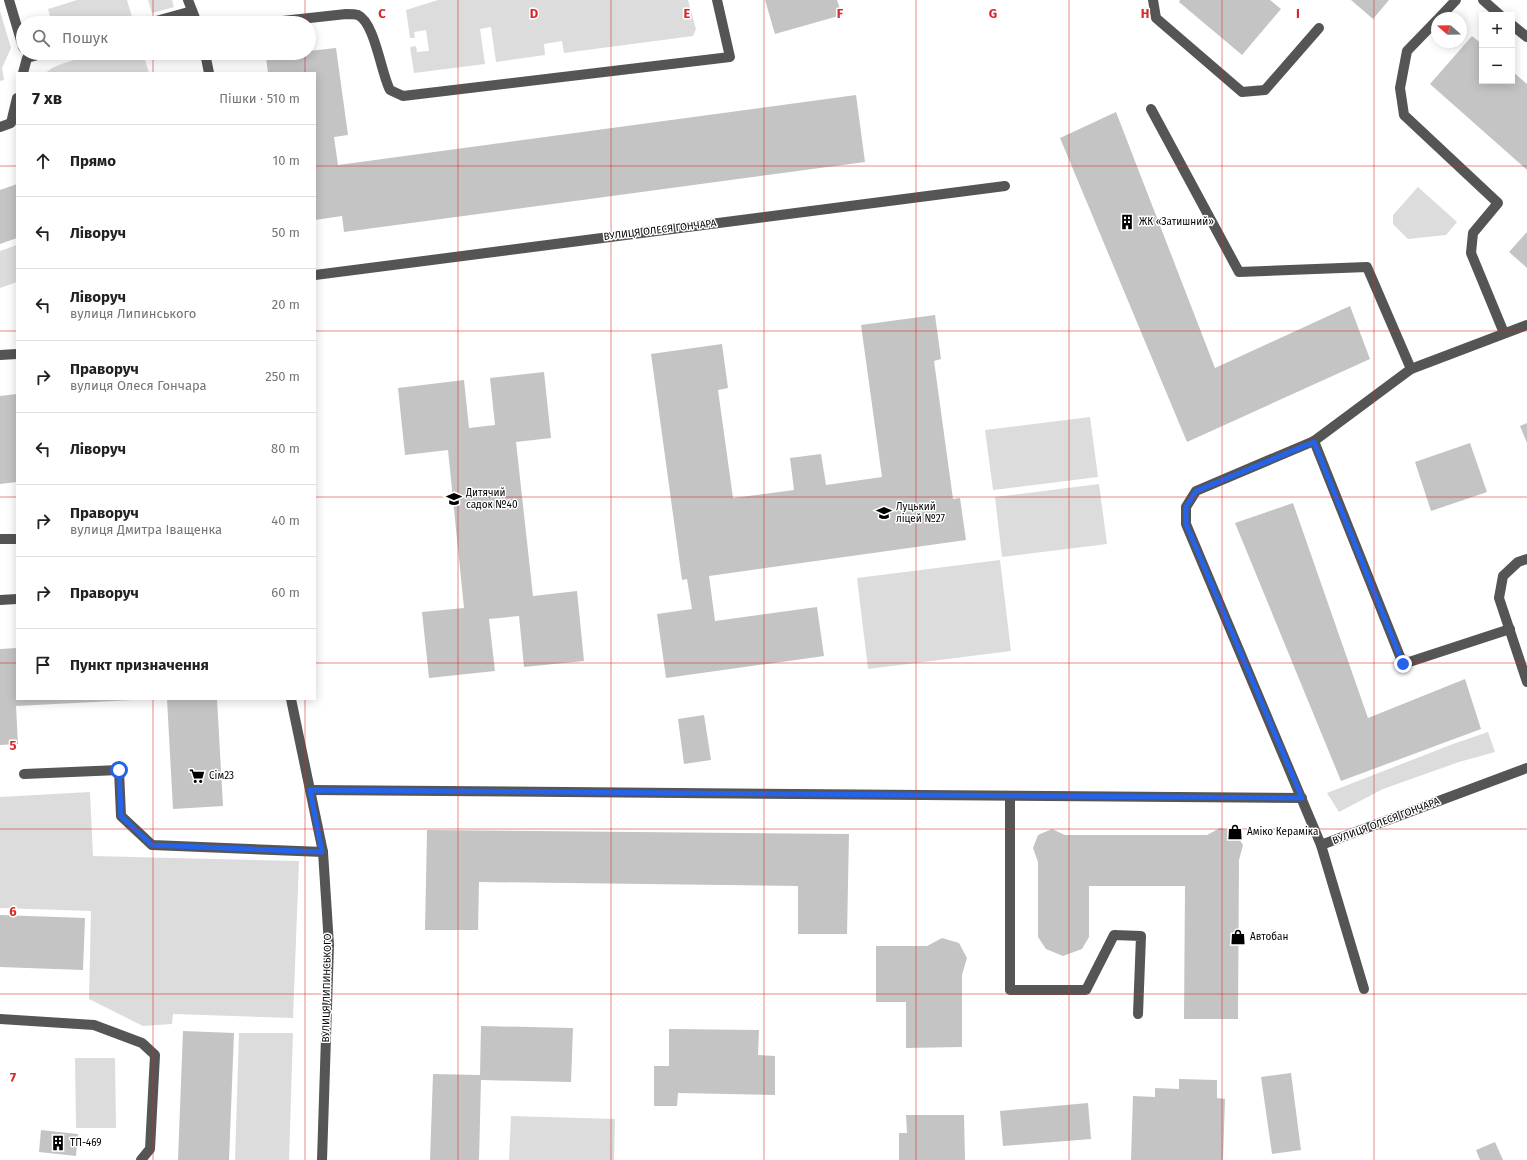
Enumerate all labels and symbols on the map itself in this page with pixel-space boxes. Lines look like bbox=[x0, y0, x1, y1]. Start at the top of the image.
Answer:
text: C bbox=[378, 6, 386, 21]
text: D bbox=[530, 6, 539, 21]
text: E bbox=[684, 6, 691, 21]
text: F bbox=[837, 6, 844, 21]
text: G bbox=[989, 6, 997, 21]
text: H bbox=[1141, 6, 1149, 21]
text: I bbox=[1296, 6, 1300, 21]
north arrow bbox=[1431, 12, 1467, 48]
building icon: ЖК «Затишний» bbox=[1118, 213, 1136, 231]
place label: ЖК «Затишний» bbox=[1139, 216, 1214, 228]
street label: ВУЛИЦЯ ОЛЕСЯ ГОНЧАРА bbox=[603, 217, 717, 243]
place label: Дитячий садок №40 bbox=[465, 487, 518, 511]
school or university icon: Дитячий садок №40 bbox=[445, 490, 463, 508]
place label: Луцький ліцей №27 bbox=[896, 501, 945, 525]
school or university icon: Луцький ліцей №27 bbox=[875, 504, 893, 522]
route end bbox=[1394, 655, 1412, 673]
text: 5 bbox=[10, 738, 17, 753]
route start bbox=[110, 761, 128, 779]
supermarket icon: Сім23 bbox=[188, 767, 206, 785]
place label: Сім23 bbox=[209, 769, 234, 782]
street label: ВУЛИЦЯ ОЛЕСЯ ГОНЧАРА bbox=[1331, 795, 1441, 847]
shop icon: Аміко Кераміка bbox=[1226, 823, 1244, 841]
place label: Аміко Кераміка bbox=[1247, 825, 1318, 838]
text: 6 bbox=[9, 904, 17, 919]
shop icon: Автобан bbox=[1229, 928, 1247, 946]
place label: Автобан bbox=[1250, 931, 1288, 943]
street label: ВУЛИЦЯ ЛИПИНСЬКОГО bbox=[320, 933, 334, 1043]
text: 7 bbox=[10, 1070, 16, 1085]
building icon: ТП-469 bbox=[49, 1134, 67, 1152]
place label: ТП-469 bbox=[70, 1137, 102, 1149]

